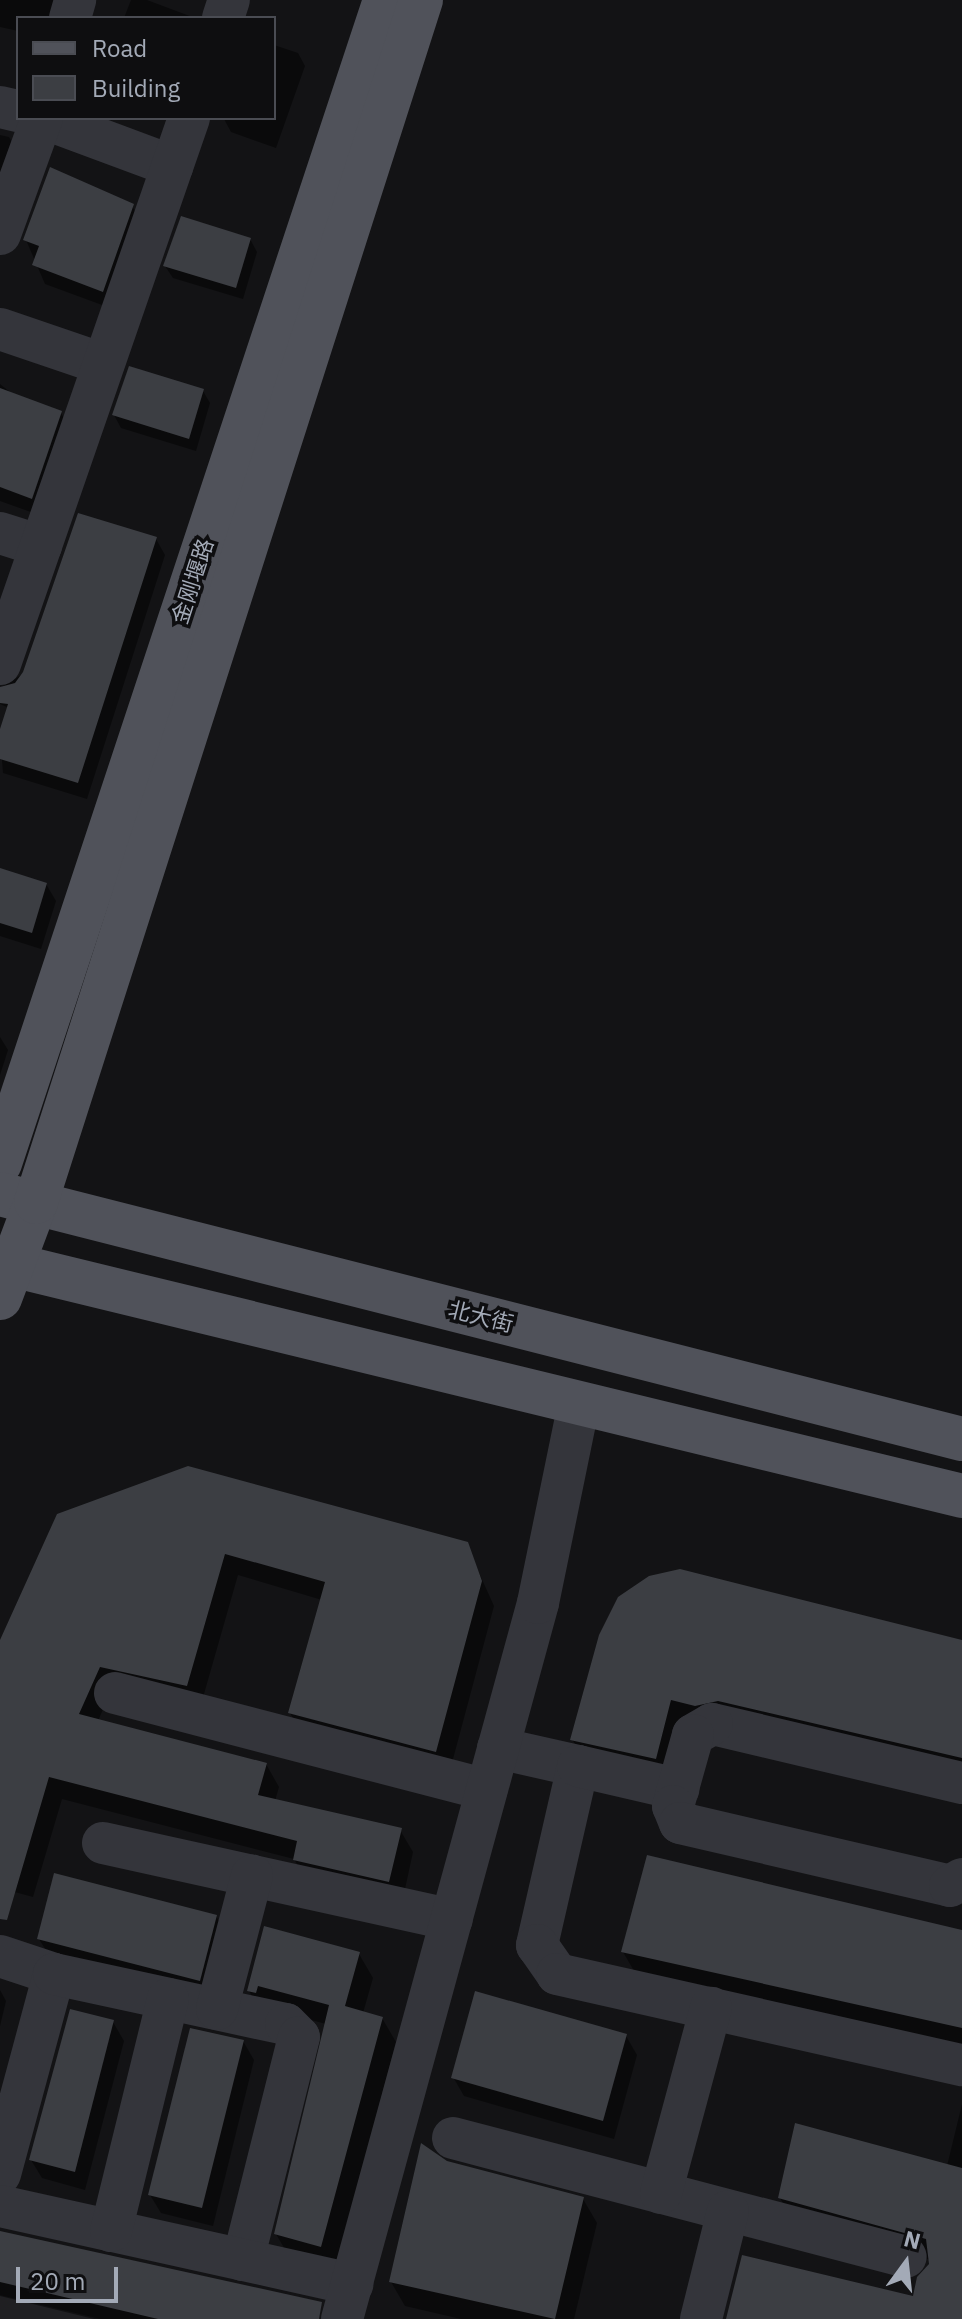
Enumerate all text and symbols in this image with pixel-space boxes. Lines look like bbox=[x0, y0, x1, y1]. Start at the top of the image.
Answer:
legend bbox=[16, 16, 276, 120]
text: Road bbox=[92, 32, 147, 64]
text: Building bbox=[92, 72, 180, 104]
street label: 金刚堰路 bbox=[166, 535, 218, 627]
street label: 北大街 bbox=[446, 1295, 516, 1337]
north arrow bbox=[866, 2223, 946, 2303]
text: N bbox=[901, 2223, 924, 2255]
scale bar bbox=[20, 2251, 122, 2301]
text: 20 m bbox=[30, 2265, 85, 2297]

